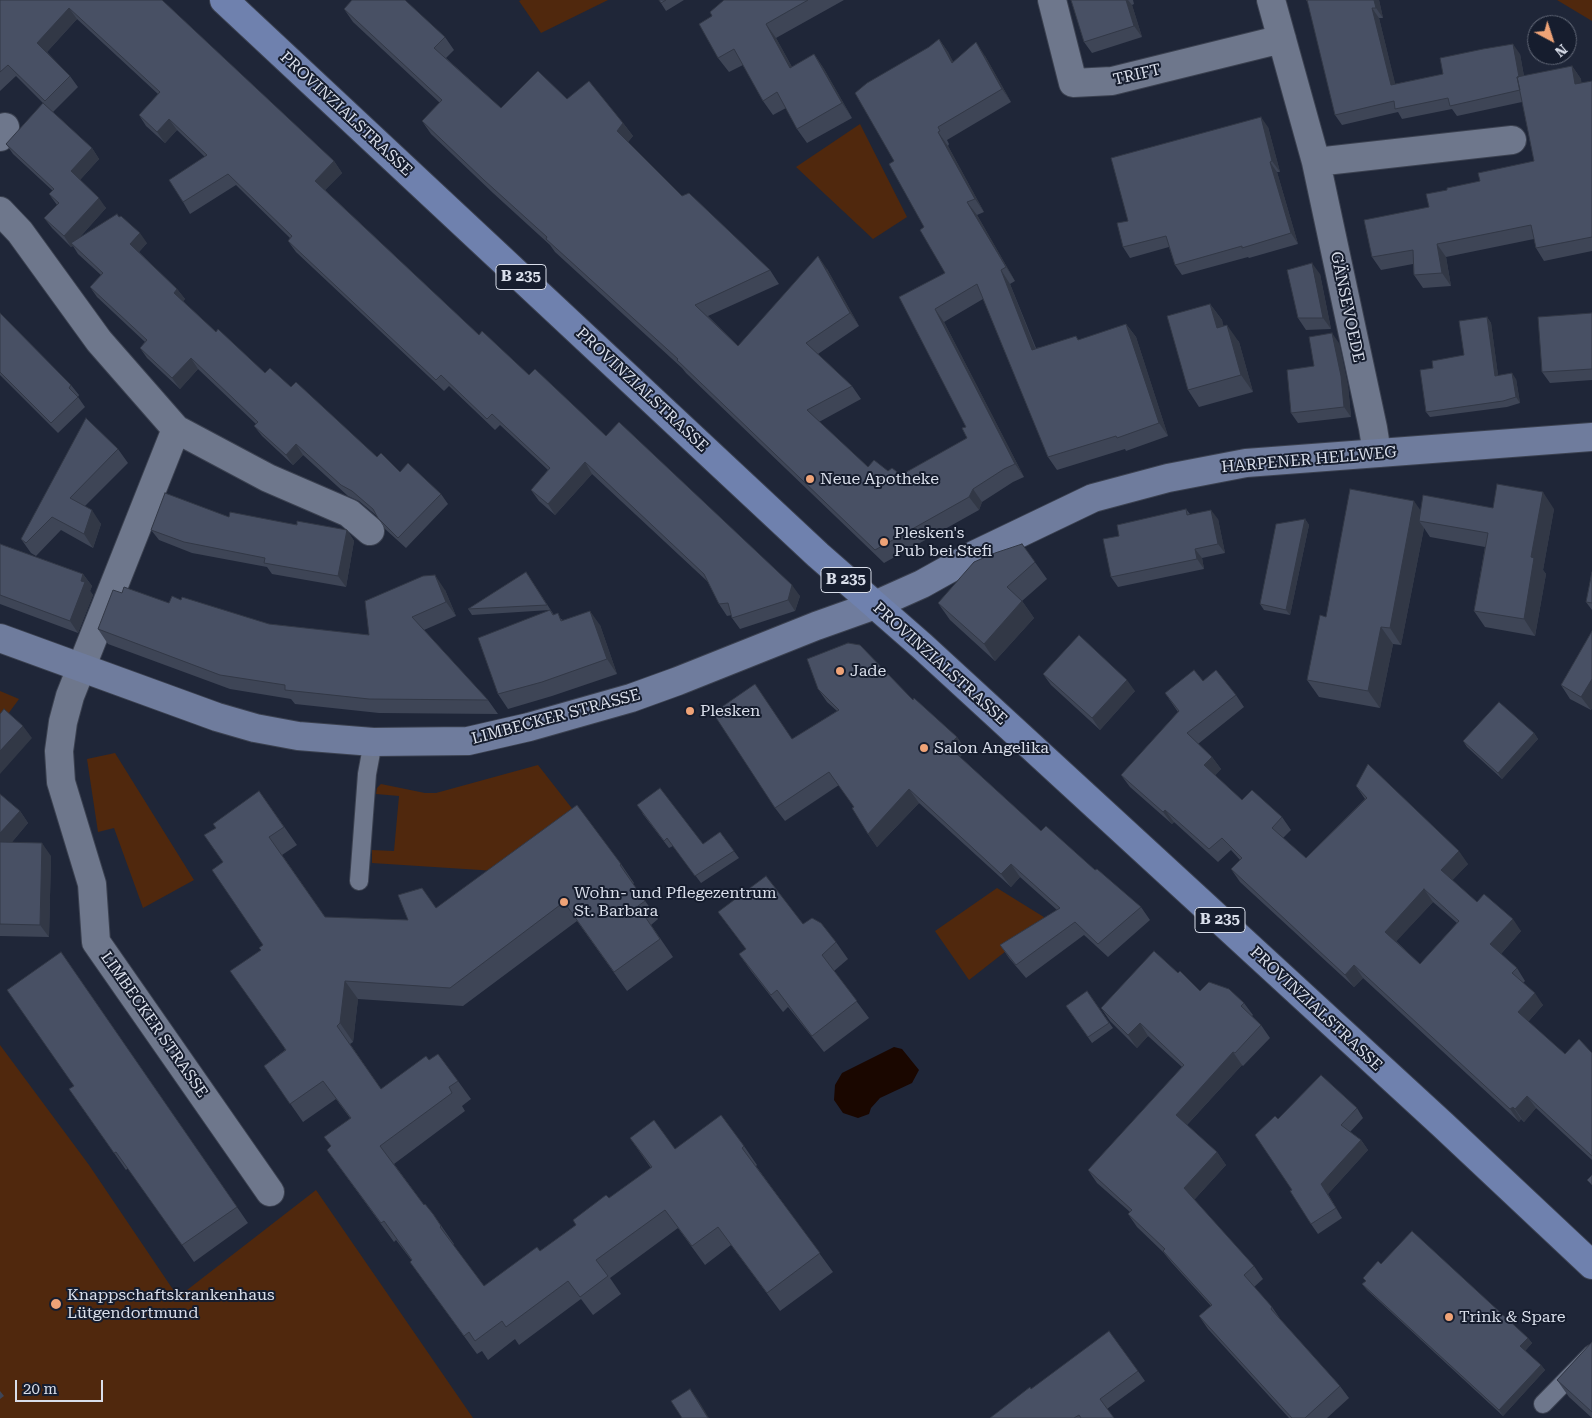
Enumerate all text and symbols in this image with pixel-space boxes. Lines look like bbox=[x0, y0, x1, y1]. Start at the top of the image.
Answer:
north arrow bbox=[1527, 15, 1577, 65]
text: N bbox=[1552, 41, 1570, 60]
street label: PROVINZIALSTRASSE bbox=[276, 48, 416, 180]
street label: TRIFT bbox=[1111, 60, 1163, 90]
street label: GÄNSEVOEDE bbox=[1326, 250, 1368, 364]
road number: B 235 bbox=[496, 264, 546, 290]
street label: PROVINZIALSTRASSE bbox=[572, 324, 712, 456]
street label: HARPENER HELLWEG bbox=[1221, 443, 1397, 477]
place label: Neue Apotheke bbox=[820, 469, 939, 489]
marker: Neue Apotheke bbox=[804, 473, 816, 485]
place label: Plesken's Pub bei Stefi bbox=[894, 523, 992, 561]
marker: Plesken's Pub bei Stefi bbox=[878, 536, 890, 548]
road number: B 235 bbox=[821, 568, 871, 592]
street label: PROVINZIALSTRASSE bbox=[869, 599, 1011, 729]
place label: Jade bbox=[850, 661, 886, 681]
marker: Jade bbox=[834, 665, 846, 677]
street label: LIMBECKER STRASSE bbox=[470, 685, 642, 749]
place label: Plesken bbox=[700, 701, 760, 721]
marker: Plesken bbox=[684, 705, 696, 717]
place label: Salon Angelika bbox=[934, 738, 1049, 758]
marker: Salon Angelika bbox=[918, 742, 930, 754]
place label: Wohn- und Pflegezentrum St. Barbara bbox=[574, 883, 777, 921]
marker: Wohn- und Pflegezentrum St. Barbara bbox=[558, 896, 570, 908]
road number: B 235 bbox=[1195, 908, 1245, 932]
street label: PROVINZIALSTRASSE bbox=[1246, 943, 1386, 1075]
street label: LIMBECKER STRASSE bbox=[96, 948, 212, 1102]
place label: Knappschaftskrankenhaus Lütgendortmund bbox=[67, 1285, 275, 1323]
marker: Knappschaftskrankenhaus Lütgendortmund bbox=[49, 1297, 63, 1311]
place label: Trink & Spare bbox=[1459, 1307, 1566, 1327]
marker: Trink & Spare bbox=[1443, 1311, 1455, 1323]
scale bar bbox=[18, 1370, 105, 1402]
text: 20 m bbox=[23, 1380, 57, 1398]

